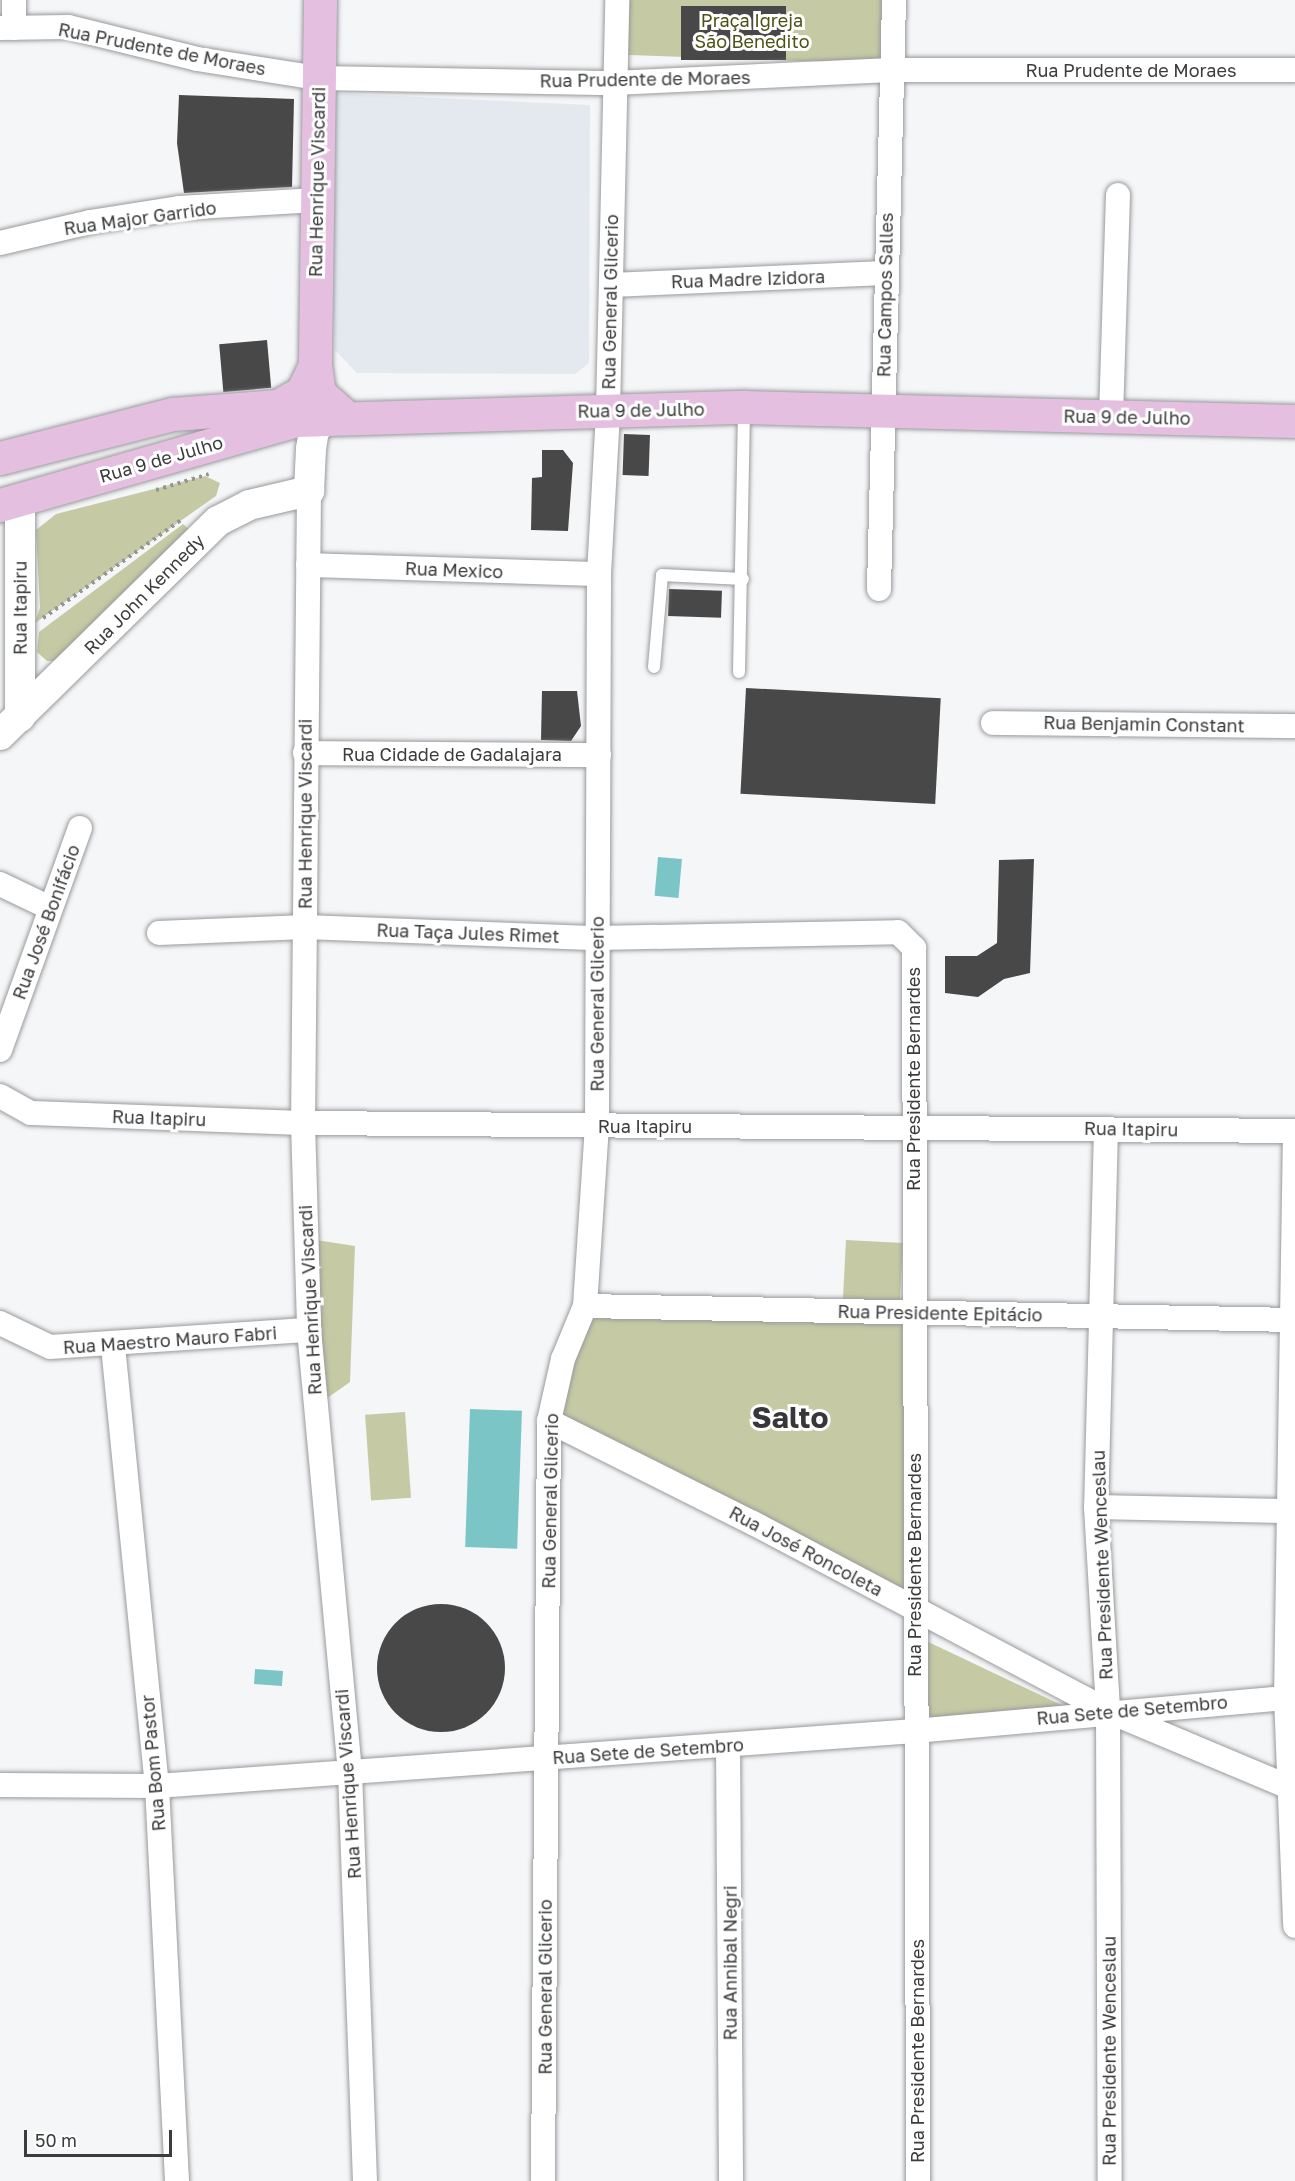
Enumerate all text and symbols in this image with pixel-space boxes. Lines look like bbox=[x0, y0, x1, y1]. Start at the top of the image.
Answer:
park label: Praça Igreja São Benedito bbox=[695, 10, 809, 52]
street label: Rua Prudente de Moraes bbox=[56, 18, 268, 80]
street label: Rua Prudente de Moraes bbox=[1026, 59, 1236, 81]
street label: Rua Prudente de Moraes bbox=[539, 66, 751, 92]
street label: Rua Henrique Viscardi bbox=[305, 87, 329, 277]
street label: Rua Major Garrido bbox=[62, 197, 218, 239]
street label: Rua Campos Salles bbox=[873, 212, 897, 378]
street label: Rua General Glicerio bbox=[598, 214, 622, 390]
street label: Rua Madre Izidora bbox=[670, 266, 826, 292]
street label: Rua 9 de Julho bbox=[577, 398, 705, 422]
street label: Rua 9 de Julho bbox=[1063, 405, 1191, 429]
street label: Rua 9 de Julho bbox=[97, 431, 225, 487]
street label: Rua John Kennedy bbox=[79, 529, 209, 659]
street label: Rua Mexico bbox=[404, 557, 504, 583]
street label: Rua Itapiru bbox=[9, 561, 31, 655]
street label: Rua Benjamin Constant bbox=[1043, 711, 1245, 737]
street label: Rua Henrique Viscardi bbox=[294, 719, 316, 909]
street label: Rua Cidade de Gadalajara bbox=[342, 743, 562, 765]
street label: Rua José Bonifácio bbox=[8, 842, 84, 1002]
street label: Rua General Glicerio bbox=[586, 916, 608, 1092]
street label: Rua Taça Jules Rimet bbox=[376, 919, 560, 947]
street label: Rua Presidente Bernardes bbox=[902, 967, 924, 1191]
street label: Rua Itapiru bbox=[112, 1106, 206, 1130]
street label: Rua Itapiru bbox=[598, 1115, 692, 1137]
street label: Rua Itapiru bbox=[1084, 1117, 1178, 1141]
street label: Rua Henrique Viscardi bbox=[294, 1204, 326, 1396]
street label: Rua Presidente Epitácio bbox=[837, 1300, 1043, 1326]
street label: Rua Maestro Mauro Fabri bbox=[62, 1322, 278, 1358]
district label: Salto bbox=[752, 1399, 828, 1435]
street label: Rua General Glicerio bbox=[538, 1413, 562, 1589]
street label: Rua Presidente Wenceslau bbox=[1087, 1450, 1117, 1680]
street label: Rua Presidente Bernardes bbox=[903, 1453, 925, 1677]
street label: Rua José Roncoleta bbox=[726, 1501, 886, 1601]
street label: Rua Henrique Viscardi bbox=[331, 1688, 365, 1880]
street label: Rua Sete de Setembro bbox=[1036, 1691, 1228, 1729]
street label: Rua Bom Pastor bbox=[136, 1694, 170, 1832]
street label: Rua Sete de Setembro bbox=[552, 1734, 744, 1768]
street label: Rua Annibal Negri bbox=[719, 1886, 741, 2040]
street label: Rua General Glicerio bbox=[534, 1899, 556, 2075]
street label: Rua Presidente Wenceslau bbox=[1098, 1936, 1120, 2166]
street label: Rua Presidente Bernardes bbox=[906, 1939, 928, 2163]
scale bar bbox=[27, 2118, 176, 2156]
text: 50 m bbox=[35, 2129, 77, 2151]

